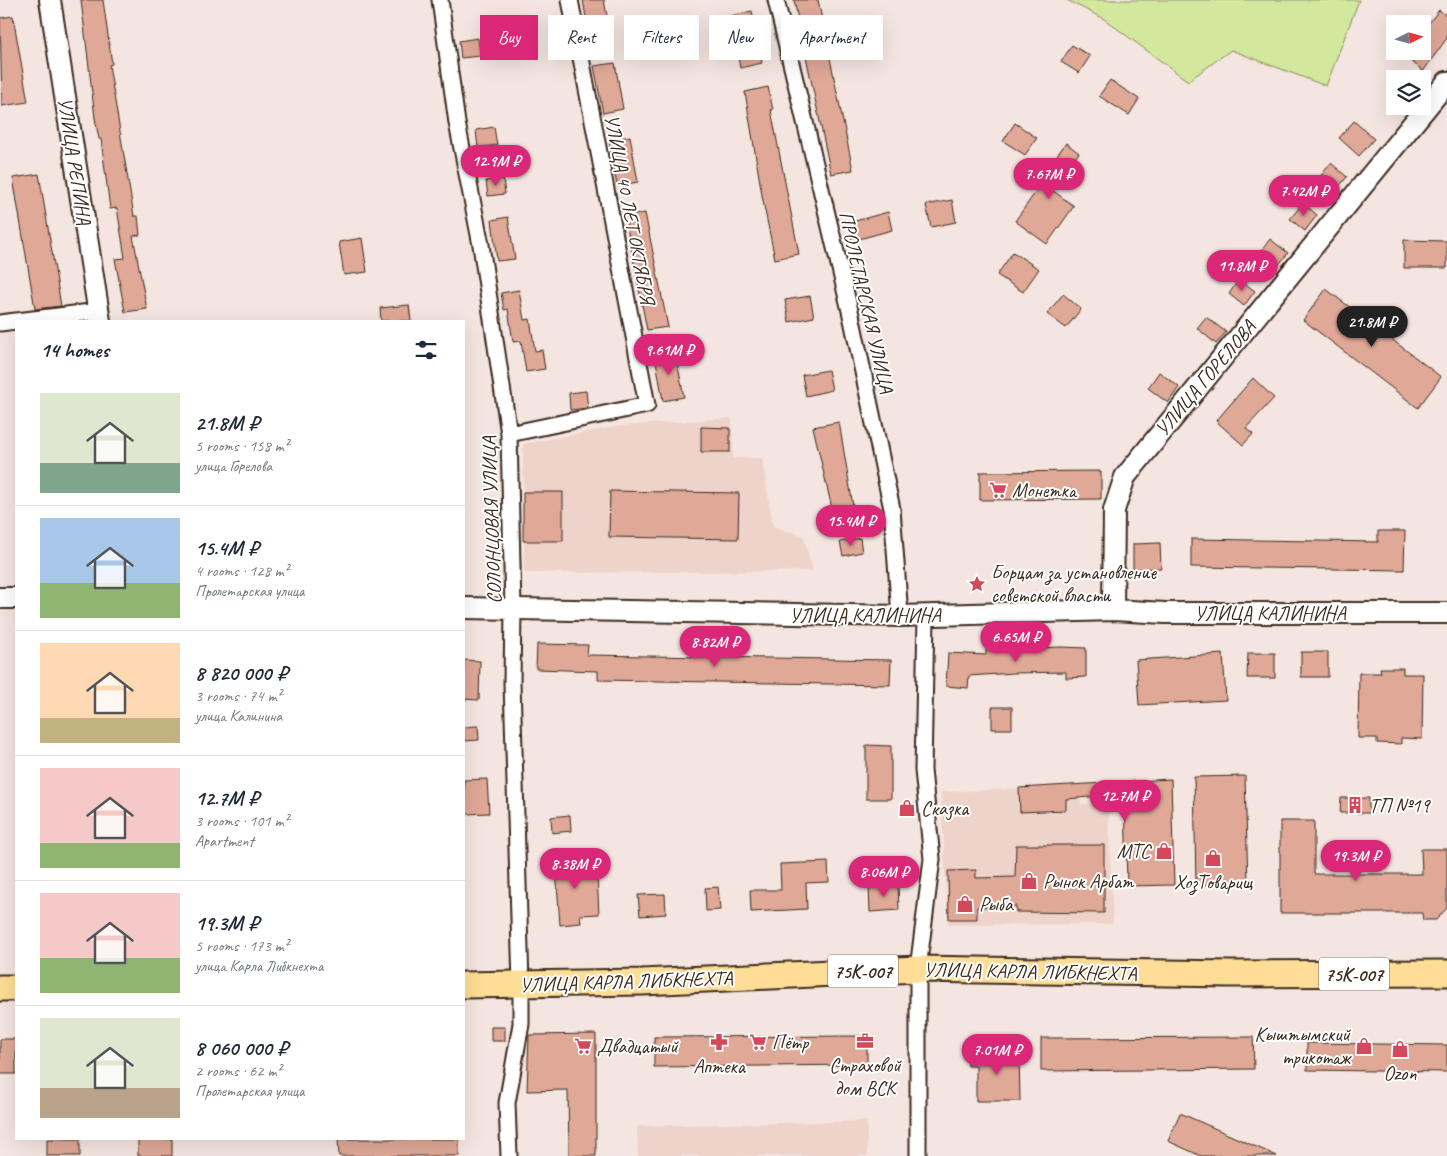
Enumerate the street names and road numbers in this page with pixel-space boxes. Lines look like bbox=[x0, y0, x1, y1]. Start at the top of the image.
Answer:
street label: УЛИЦА РЕПИНА bbox=[52, 96, 97, 227]
street label: УЛИЦА 40 ЛЕТ ОКТЯБРЯ bbox=[599, 112, 661, 309]
street label: ПРОЛЕТАРСКАЯ УЛИЦА bbox=[833, 209, 900, 396]
street label: УЛИЦА ГОРЕЛОВА bbox=[1150, 315, 1262, 441]
street label: СОЛОНЦОВАЯ УЛИЦА bbox=[476, 435, 507, 604]
street label: УЛИЦА КАЛИНИНА bbox=[1194, 601, 1347, 626]
street label: УЛИЦА КАЛИНИНА bbox=[789, 603, 942, 628]
road number: 75К-007 bbox=[828, 954, 898, 988]
street label: УЛИЦА КАРЛА ЛИБКНЕХТА bbox=[923, 957, 1138, 986]
road number: 75К-007 bbox=[1319, 958, 1389, 991]
street label: УЛИЦА КАРЛА ЛИБКНЕХТА bbox=[519, 965, 734, 998]

